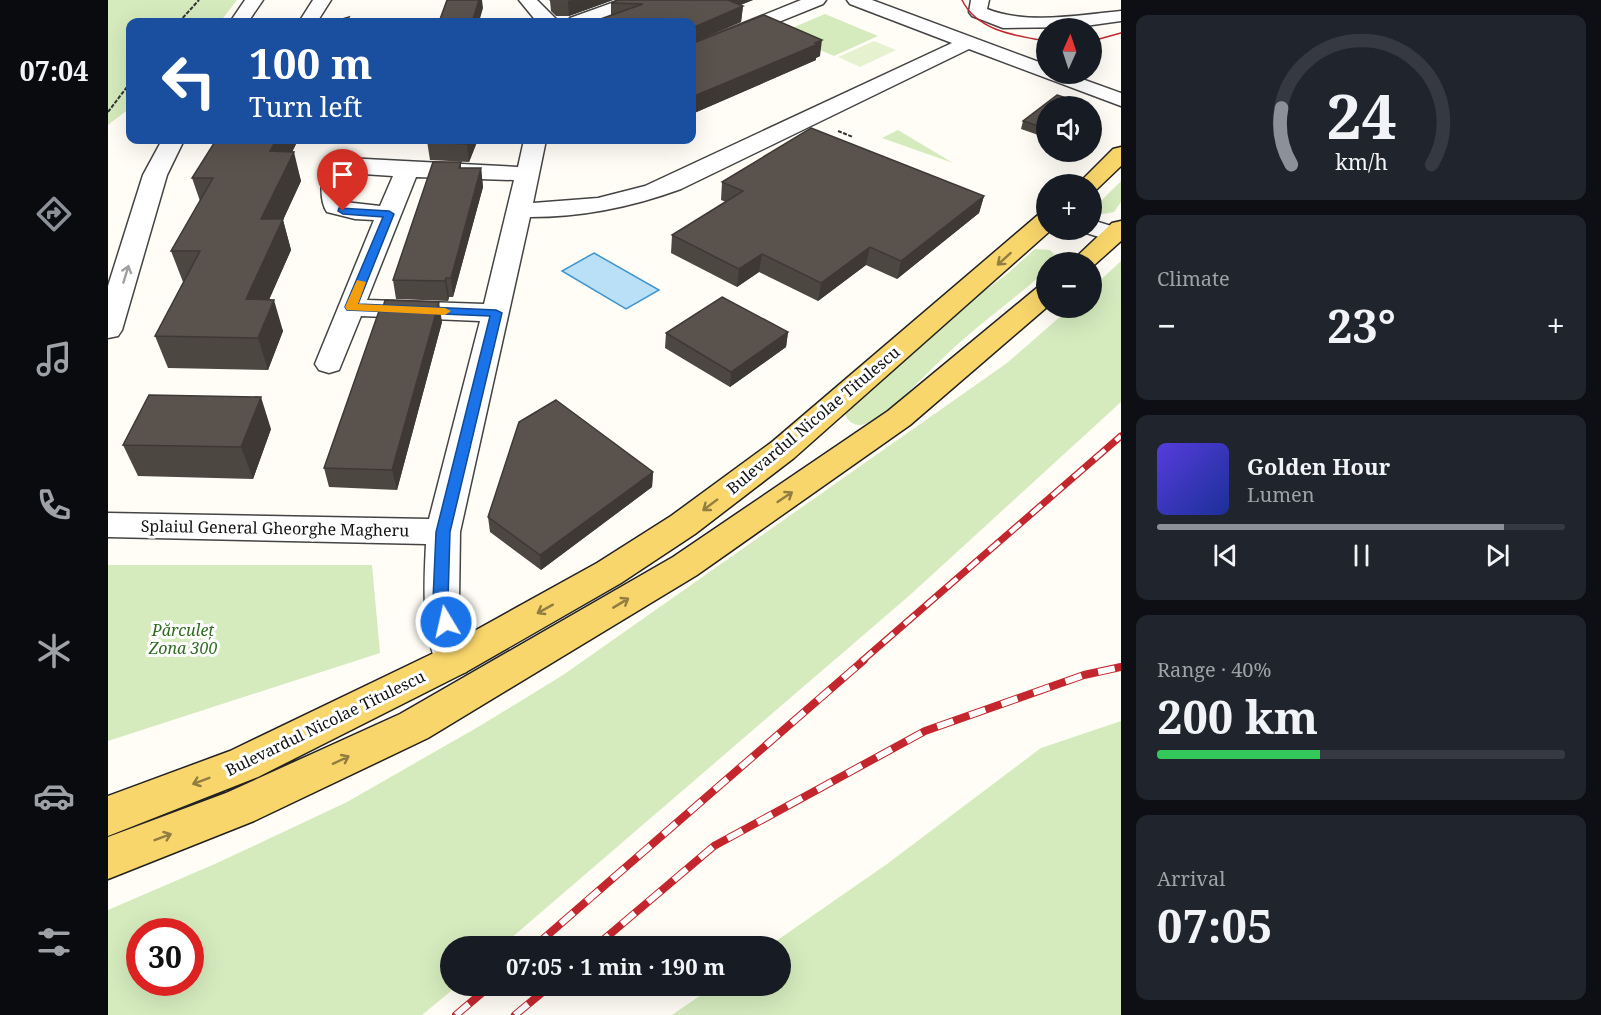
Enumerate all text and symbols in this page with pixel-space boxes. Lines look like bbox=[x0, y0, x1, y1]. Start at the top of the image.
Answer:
north arrow bbox=[1036, 18, 1102, 84]
map controls bbox=[1036, 18, 1102, 318]
text: 100 m bbox=[249, 34, 373, 91]
icon: left bbox=[150, 42, 228, 120]
text: 07:04 bbox=[19, 52, 89, 89]
text: 24 bbox=[1326, 72, 1396, 157]
text: Turn left bbox=[249, 88, 362, 125]
button: sound bbox=[1036, 96, 1102, 162]
text: km/h bbox=[1335, 147, 1388, 176]
pin bbox=[317, 149, 368, 211]
icon: arrive bbox=[326, 158, 359, 191]
button: + bbox=[1036, 174, 1102, 240]
icon: directions bbox=[33, 193, 75, 235]
one-way arrow bbox=[996, 252, 1011, 266]
button: − bbox=[1036, 252, 1102, 318]
one-way arrow bbox=[121, 265, 132, 284]
text: Climate bbox=[1157, 265, 1230, 292]
text: 23° bbox=[1327, 295, 1396, 356]
text: − bbox=[1157, 303, 1176, 348]
text: + bbox=[1547, 303, 1565, 348]
icon: music bbox=[33, 338, 75, 380]
street label: Bulevardul Nicolae Titulescu bbox=[722, 341, 904, 499]
text: Golden Hour bbox=[1247, 451, 1390, 481]
text: Lumen bbox=[1247, 481, 1315, 508]
icon: phone bbox=[33, 484, 75, 526]
one-way arrow bbox=[776, 491, 792, 503]
one-way arrow bbox=[702, 499, 718, 512]
street label: Splaiul General Gheorghe Magheru bbox=[141, 515, 409, 541]
icon: previous bbox=[1209, 539, 1242, 572]
icon: pause bbox=[1345, 539, 1378, 572]
icon: next bbox=[1481, 539, 1514, 572]
position arrow bbox=[414, 590, 478, 654]
one-way arrow bbox=[612, 597, 629, 609]
one-way arrow bbox=[537, 604, 554, 616]
park label: Părculeț Zona 300 bbox=[148, 619, 217, 659]
icon: climate bbox=[33, 630, 75, 672]
text: Range · 40% bbox=[1157, 656, 1271, 683]
street label: Bulevardul Nicolae Titulescu bbox=[221, 665, 429, 781]
text: 200 km bbox=[1157, 686, 1318, 747]
one-way arrow bbox=[332, 753, 350, 765]
icon: car bbox=[33, 775, 75, 817]
one-way arrow bbox=[193, 776, 211, 787]
one-way arrow bbox=[153, 831, 171, 842]
text: Arrival bbox=[1157, 865, 1225, 892]
text: 07:05 bbox=[1157, 895, 1272, 956]
speed limit sign: 30 bbox=[126, 918, 204, 996]
icon: filters bbox=[33, 921, 75, 963]
text: 07:05 · 1 min · 190 m bbox=[506, 951, 725, 981]

